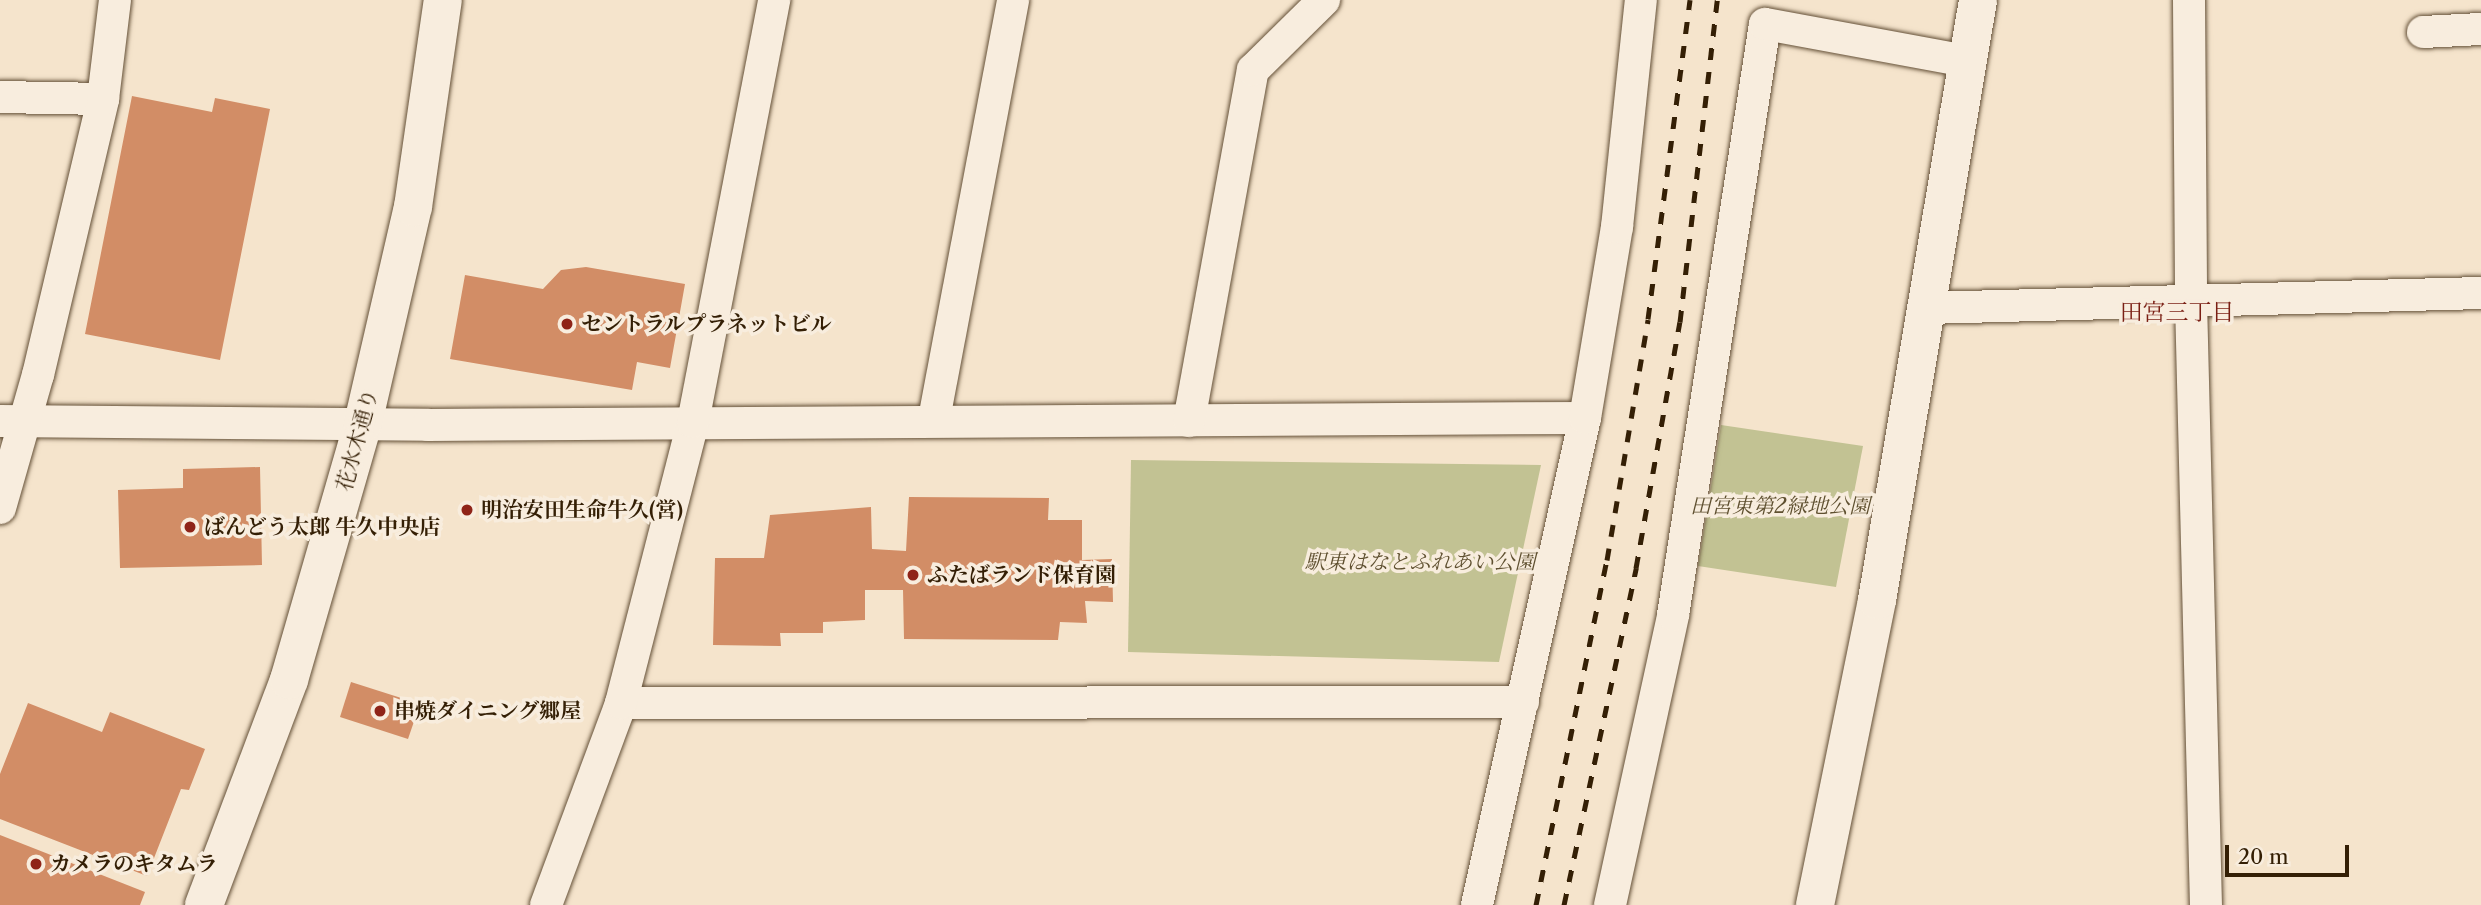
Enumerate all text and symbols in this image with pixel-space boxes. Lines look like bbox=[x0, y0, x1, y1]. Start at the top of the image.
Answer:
district label: 田宮三丁目 bbox=[2120, 298, 2234, 326]
place label: セントラルプラネットビル bbox=[581, 311, 833, 337]
marker: セントラルプラネットビル bbox=[559, 316, 575, 332]
street label: 花水木通り bbox=[331, 386, 383, 494]
park label: 田宮東第2緑地公園 bbox=[1690, 493, 1870, 519]
place label: 明治安田生命牛久(営) bbox=[481, 497, 683, 523]
marker: 明治安田生命牛久(営) bbox=[459, 502, 475, 518]
place label: ばんどう太郎 牛久中央店 bbox=[204, 514, 440, 540]
marker: ばんどう太郎 牛久中央店 bbox=[182, 519, 198, 535]
park label: 駅東はなとふれあい公園 bbox=[1305, 549, 1535, 575]
place label: ふたばランド保育園 bbox=[927, 562, 1116, 588]
marker: ふたばランド保育園 bbox=[905, 567, 921, 583]
place label: 串焼ダイニング郷屋 bbox=[394, 698, 583, 724]
marker: 串焼ダイニング郷屋 bbox=[372, 703, 388, 719]
scale bar bbox=[2229, 832, 2353, 876]
text: 20 m bbox=[2238, 844, 2289, 869]
place label: カメラのキタムラ bbox=[50, 851, 218, 877]
marker: カメラのキタムラ bbox=[28, 856, 44, 872]

